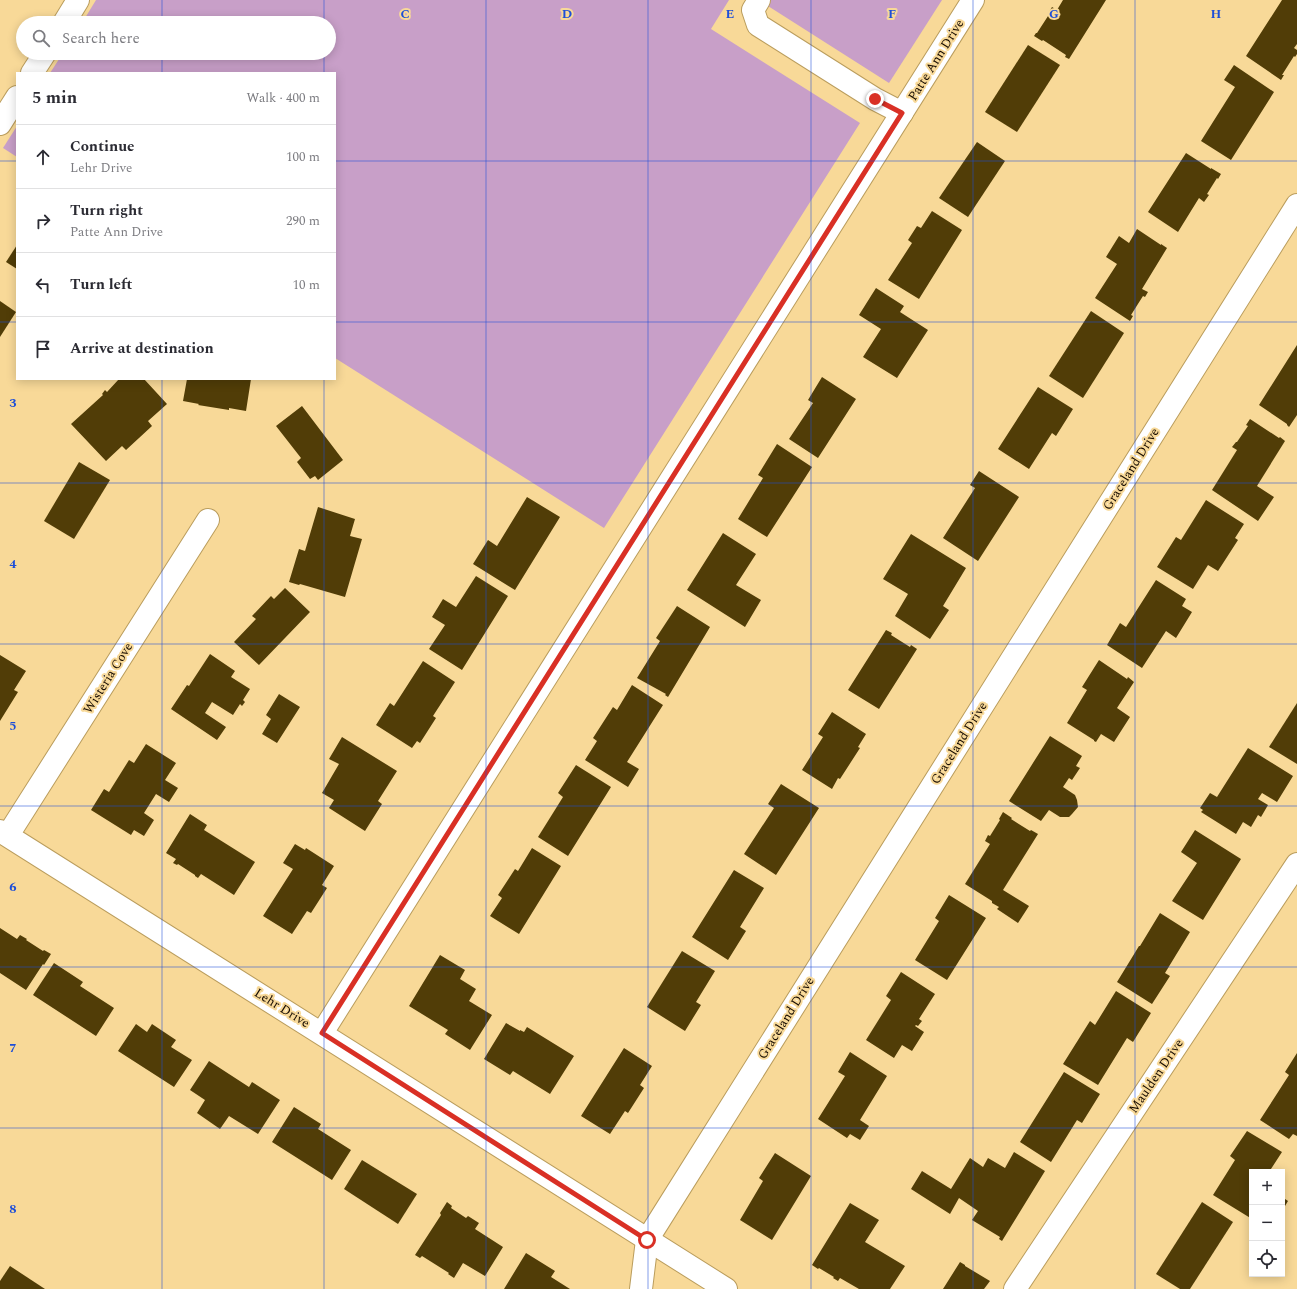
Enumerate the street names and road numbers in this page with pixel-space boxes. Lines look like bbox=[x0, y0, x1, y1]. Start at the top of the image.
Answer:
street label: Patte Ann Drive bbox=[903, 15, 969, 105]
street label: Graceland Drive bbox=[1098, 424, 1164, 514]
street label: Wisteria Cove bbox=[78, 638, 138, 718]
street label: Graceland Drive bbox=[926, 698, 992, 788]
street label: Graceland Drive bbox=[753, 973, 819, 1063]
street label: Lehr Drive bbox=[250, 983, 314, 1033]
street label: Maulden Drive bbox=[1124, 1035, 1188, 1117]

